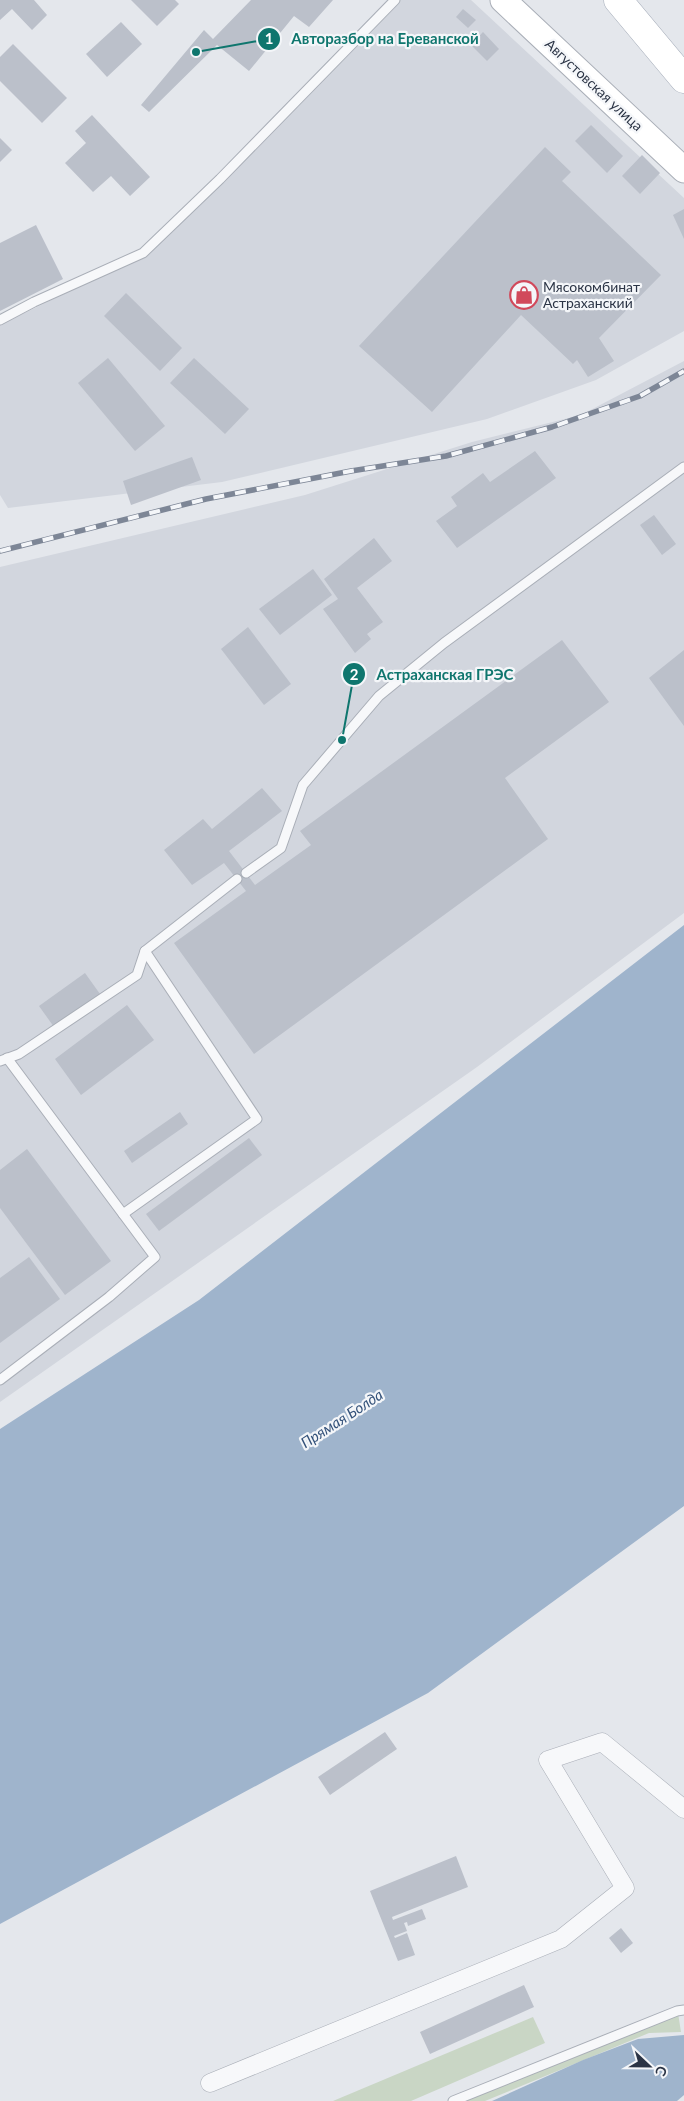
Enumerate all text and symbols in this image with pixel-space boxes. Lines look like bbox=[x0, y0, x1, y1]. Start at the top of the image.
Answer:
callout: Авторазбор на Ереванской bbox=[256, 24, 489, 54]
text: 1 bbox=[265, 29, 273, 47]
text: Авторазбор на Ереванской bbox=[290, 29, 479, 47]
street label: Августовская улица bbox=[542, 35, 647, 134]
place label: Мясокомбинат Астраханский bbox=[543, 278, 640, 311]
shop icon: Мясокомбинат Астраханский bbox=[509, 280, 539, 310]
callout: Астраханская ГРЭС bbox=[342, 659, 524, 689]
text: 2 bbox=[350, 665, 359, 683]
text: Астраханская ГРЭС bbox=[376, 665, 513, 683]
water label: Прямая Болда bbox=[297, 1385, 386, 1451]
north arrow bbox=[624, 2041, 674, 2091]
text: С bbox=[652, 2064, 671, 2079]

